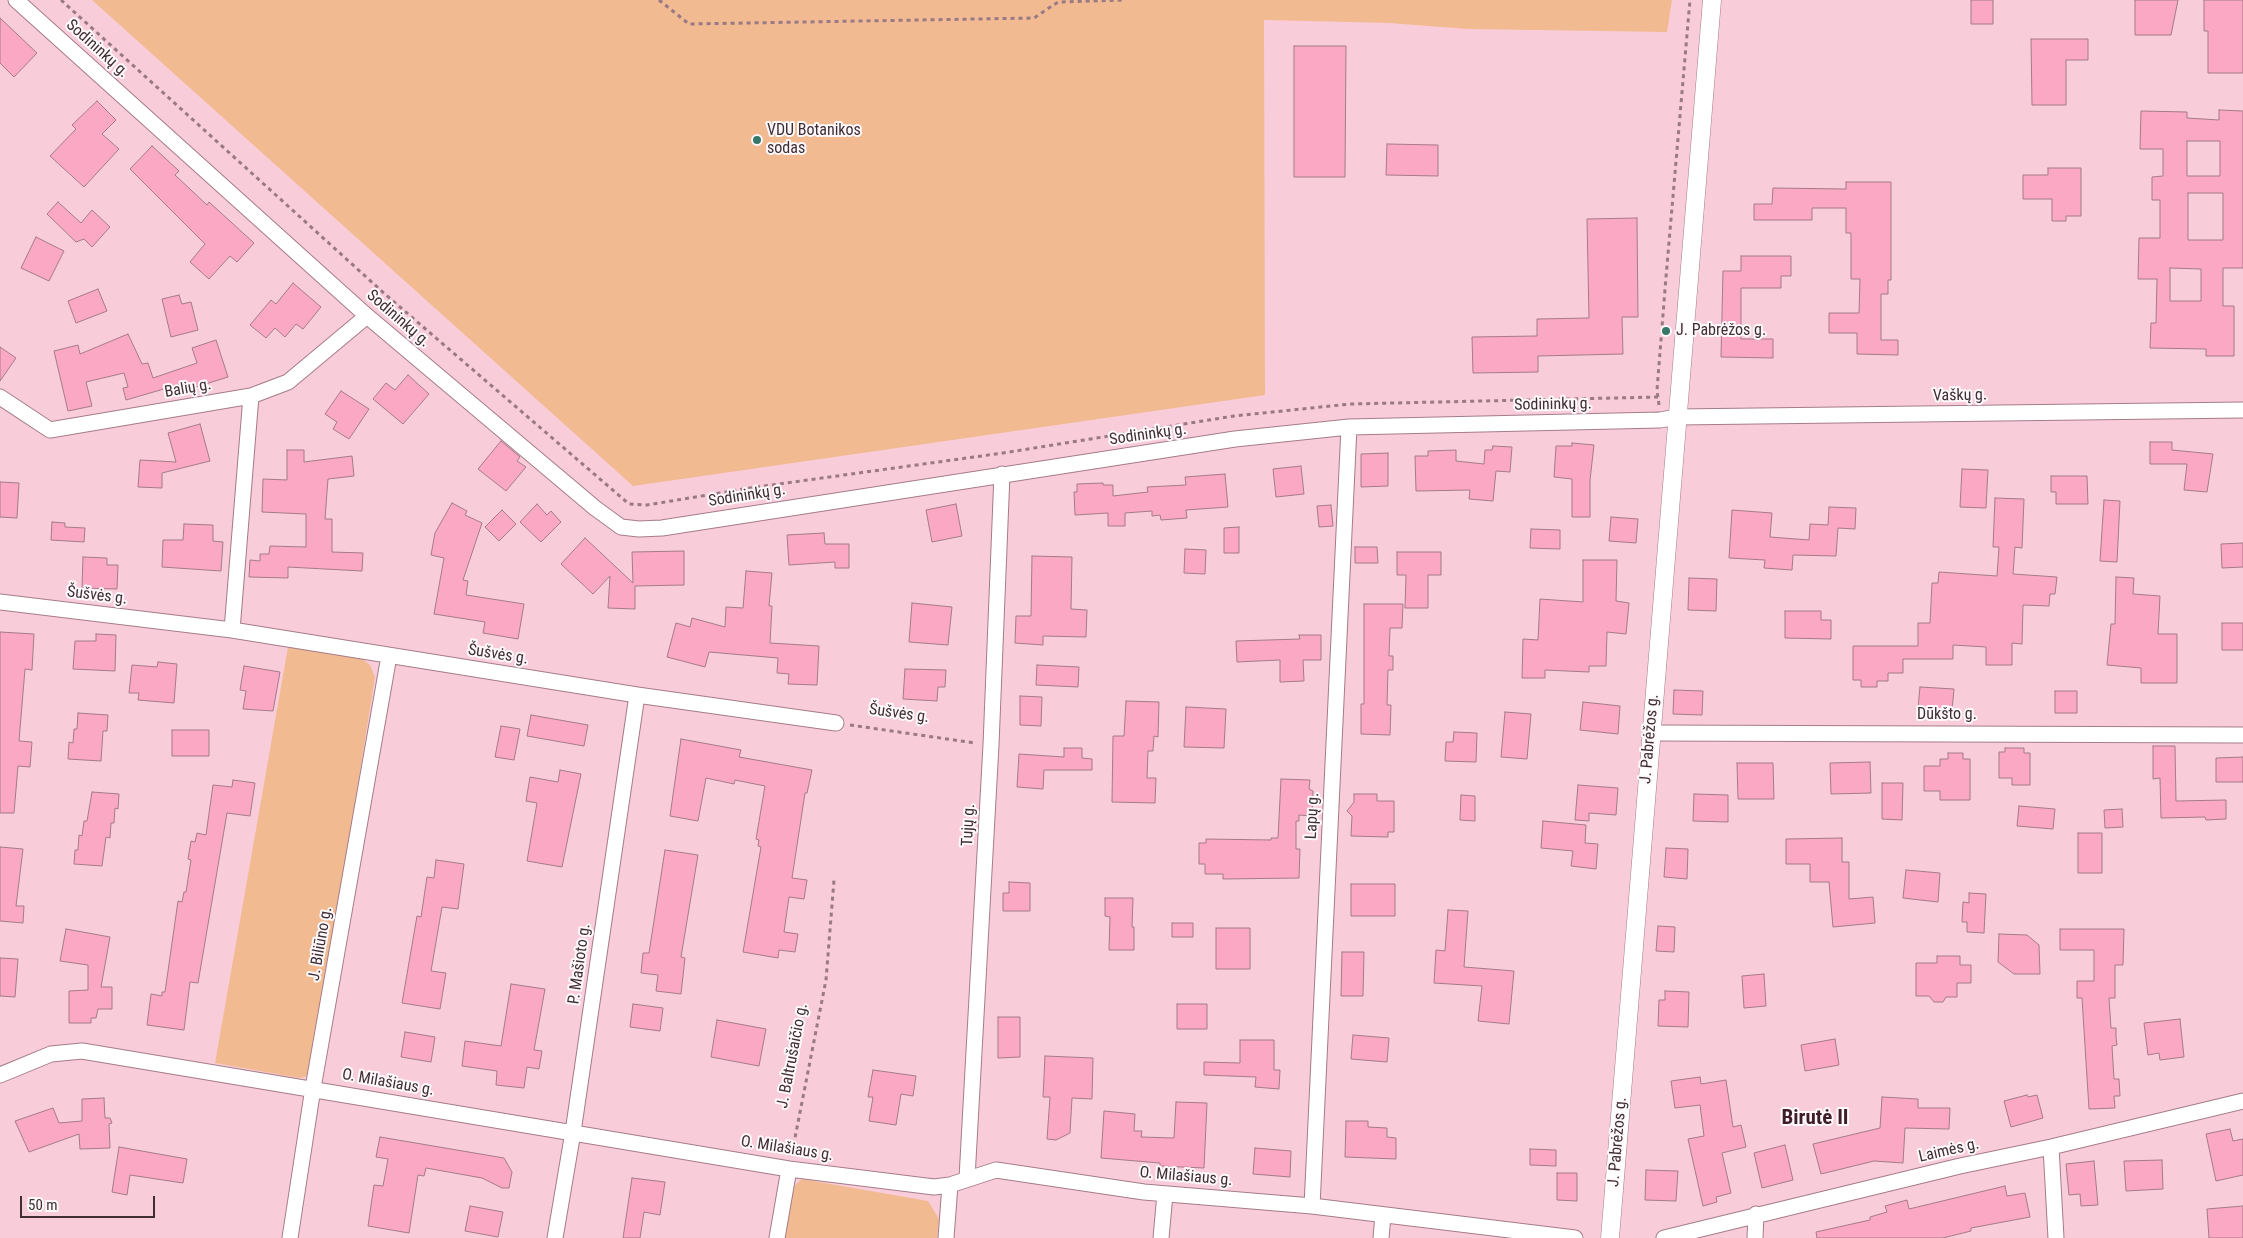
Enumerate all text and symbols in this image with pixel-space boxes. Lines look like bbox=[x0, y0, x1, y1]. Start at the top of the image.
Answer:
street label: Sodininkų g. bbox=[62, 16, 132, 82]
place label: VDU Botanikos sodas bbox=[767, 121, 861, 159]
marker: VDU Botanikos sodas bbox=[751, 134, 763, 146]
street label: Sodininkų g. bbox=[362, 286, 434, 352]
place label: J. Pabrėžos g. bbox=[1676, 321, 1766, 341]
marker: J. Pabrėžos g. bbox=[1660, 325, 1672, 337]
street label: Balių g. bbox=[163, 375, 213, 403]
street label: Vaškų g. bbox=[1933, 386, 1987, 406]
street label: Sodininkų g. bbox=[1514, 395, 1592, 415]
street label: Sodininkų g. bbox=[1108, 420, 1188, 450]
street label: Sodininkų g. bbox=[707, 480, 787, 512]
street label: Šušvės g. bbox=[66, 583, 128, 609]
street label: Šušvės g. bbox=[467, 641, 529, 669]
street label: J. Pabrėžos g. bbox=[1637, 693, 1663, 785]
street label: Šušvės g. bbox=[868, 700, 930, 728]
street label: Dūkšto g. bbox=[1917, 705, 1977, 725]
street label: Lapų g. bbox=[1302, 792, 1324, 840]
street label: Tujų g. bbox=[958, 803, 980, 847]
street label: J. Biliūno g. bbox=[305, 906, 337, 982]
street label: P. Mašioto g. bbox=[565, 922, 595, 1006]
street label: J. Baltrušaičio g. bbox=[773, 1002, 813, 1110]
street label: O. Milašiaus g. bbox=[340, 1065, 436, 1101]
street label: J. Pabrėžos g. bbox=[1605, 1096, 1631, 1188]
district label: Birutė II bbox=[1781, 1106, 1849, 1132]
street label: O. Milašiaus g. bbox=[739, 1132, 835, 1166]
street label: Laimės g. bbox=[1917, 1135, 1981, 1167]
street label: O. Milašiaus g. bbox=[1139, 1163, 1233, 1191]
scale bar bbox=[22, 1186, 158, 1218]
text: 50 m bbox=[28, 1196, 58, 1214]

